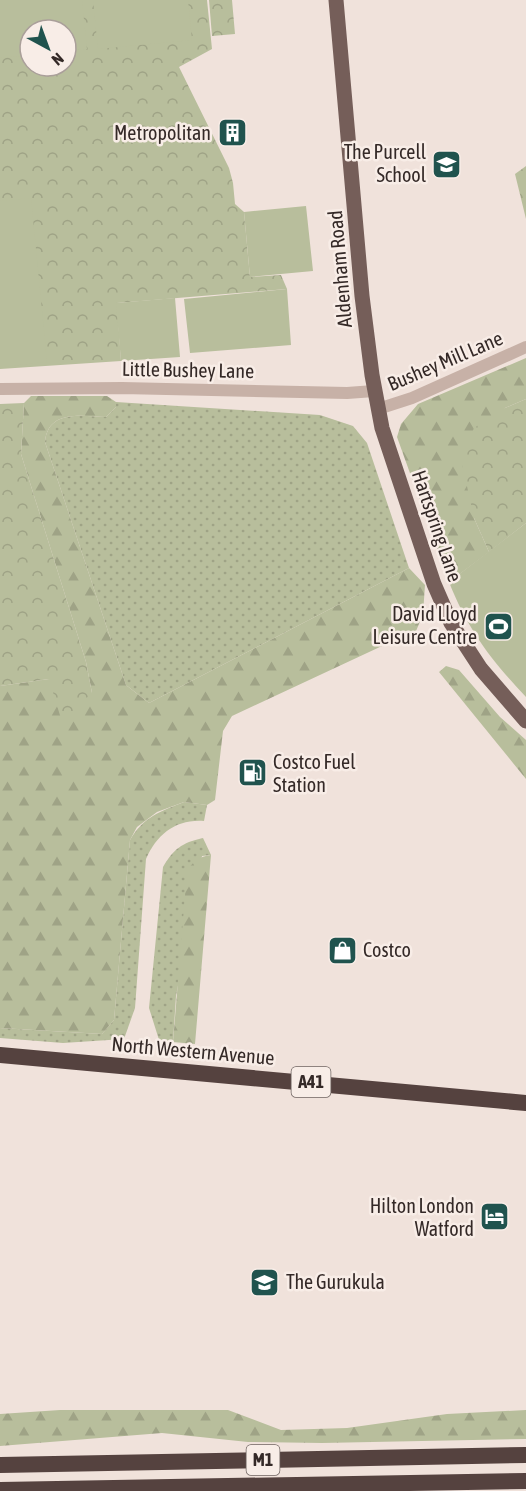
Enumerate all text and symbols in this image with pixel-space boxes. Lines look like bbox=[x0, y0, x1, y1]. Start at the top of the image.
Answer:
north arrow bbox=[18, 18, 78, 78]
text: N bbox=[48, 49, 67, 69]
building icon: Metropolitan bbox=[216, 117, 248, 149]
place label: Metropolitan bbox=[114, 121, 211, 144]
place label: The Purcell School bbox=[344, 140, 427, 186]
school or university icon: The Purcell School bbox=[431, 148, 463, 180]
street label: Aldenham Road bbox=[323, 210, 356, 329]
street label: Bushey Mill Lane bbox=[384, 326, 506, 395]
street label: Little Bushey Lane bbox=[122, 357, 254, 382]
street label: Hartspring Lane bbox=[408, 467, 467, 585]
place label: David Lloyd Leisure Centre bbox=[373, 602, 477, 648]
sports icon: David Lloyd Leisure Centre bbox=[482, 610, 514, 642]
place label: Costco Fuel Station bbox=[273, 750, 356, 796]
fuel station icon: Costco Fuel Station bbox=[236, 757, 268, 789]
shop icon: Costco bbox=[326, 934, 358, 966]
place label: Costco bbox=[363, 938, 411, 961]
street label: North Western Avenue bbox=[111, 1032, 275, 1069]
road number: A41 bbox=[292, 1067, 330, 1097]
place label: Hilton London Watford bbox=[370, 1194, 474, 1240]
hotel icon: Hilton London Watford bbox=[479, 1201, 511, 1233]
school or university icon: The Gurukula bbox=[249, 1266, 281, 1298]
place label: The Gurukula bbox=[286, 1270, 385, 1293]
road number: M1 bbox=[246, 1445, 280, 1475]

